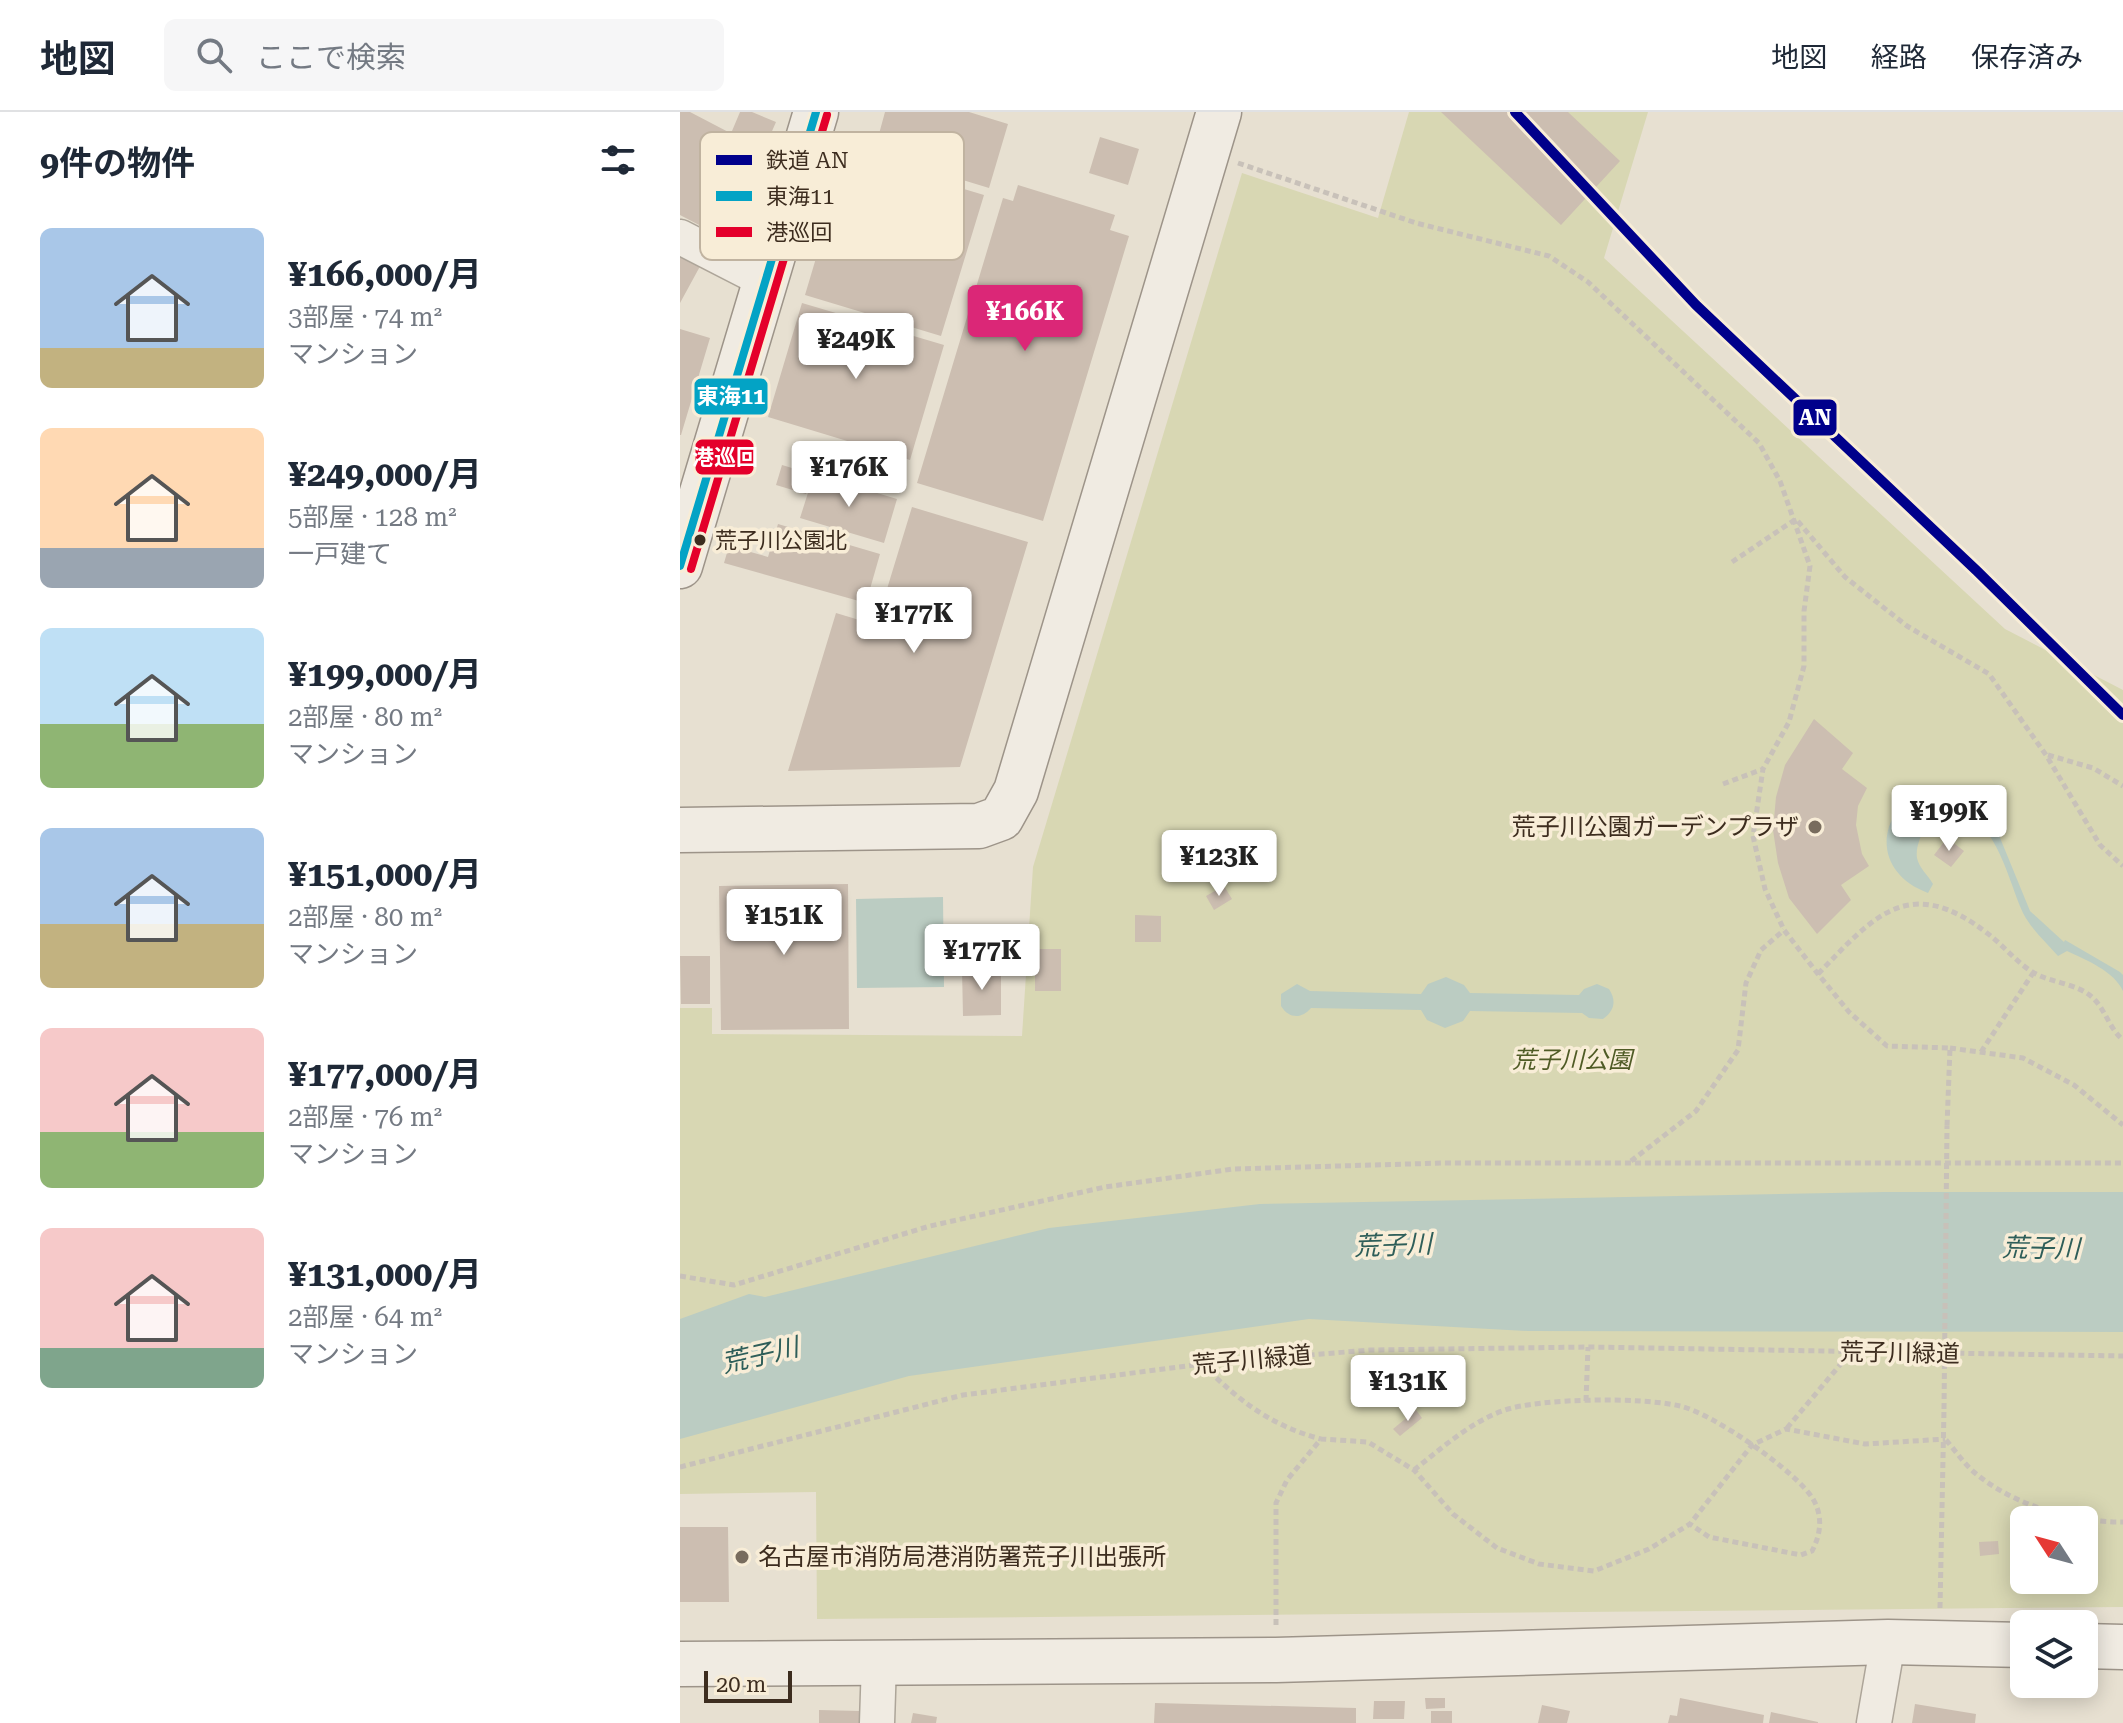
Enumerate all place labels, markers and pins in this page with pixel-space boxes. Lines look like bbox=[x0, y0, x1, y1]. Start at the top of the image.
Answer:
pin: ¥166K bbox=[969, 285, 1081, 353]
pin: ¥249K bbox=[800, 313, 912, 381]
pin: ¥176K bbox=[793, 441, 905, 509]
place label: 荒子川公園北 bbox=[715, 528, 847, 553]
marker: 荒子川公園北 bbox=[692, 532, 708, 548]
pin: ¥177K bbox=[858, 587, 970, 655]
pin: ¥199K bbox=[1893, 785, 2005, 853]
place label: 荒子川公園ガーデンプラザ bbox=[1512, 813, 1799, 841]
marker: 荒子川公園ガーデンプラザ bbox=[1806, 818, 1824, 836]
pin: ¥123K bbox=[1163, 830, 1275, 898]
pin: ¥151K bbox=[728, 889, 840, 957]
pin: ¥177K bbox=[926, 924, 1038, 992]
pin: ¥131K bbox=[1352, 1355, 1464, 1423]
place label: 名古屋市消防局港消防署荒子川出張所 bbox=[758, 1543, 1166, 1571]
marker: 名古屋市消防局港消防署荒子川出張所 bbox=[733, 1548, 751, 1566]

